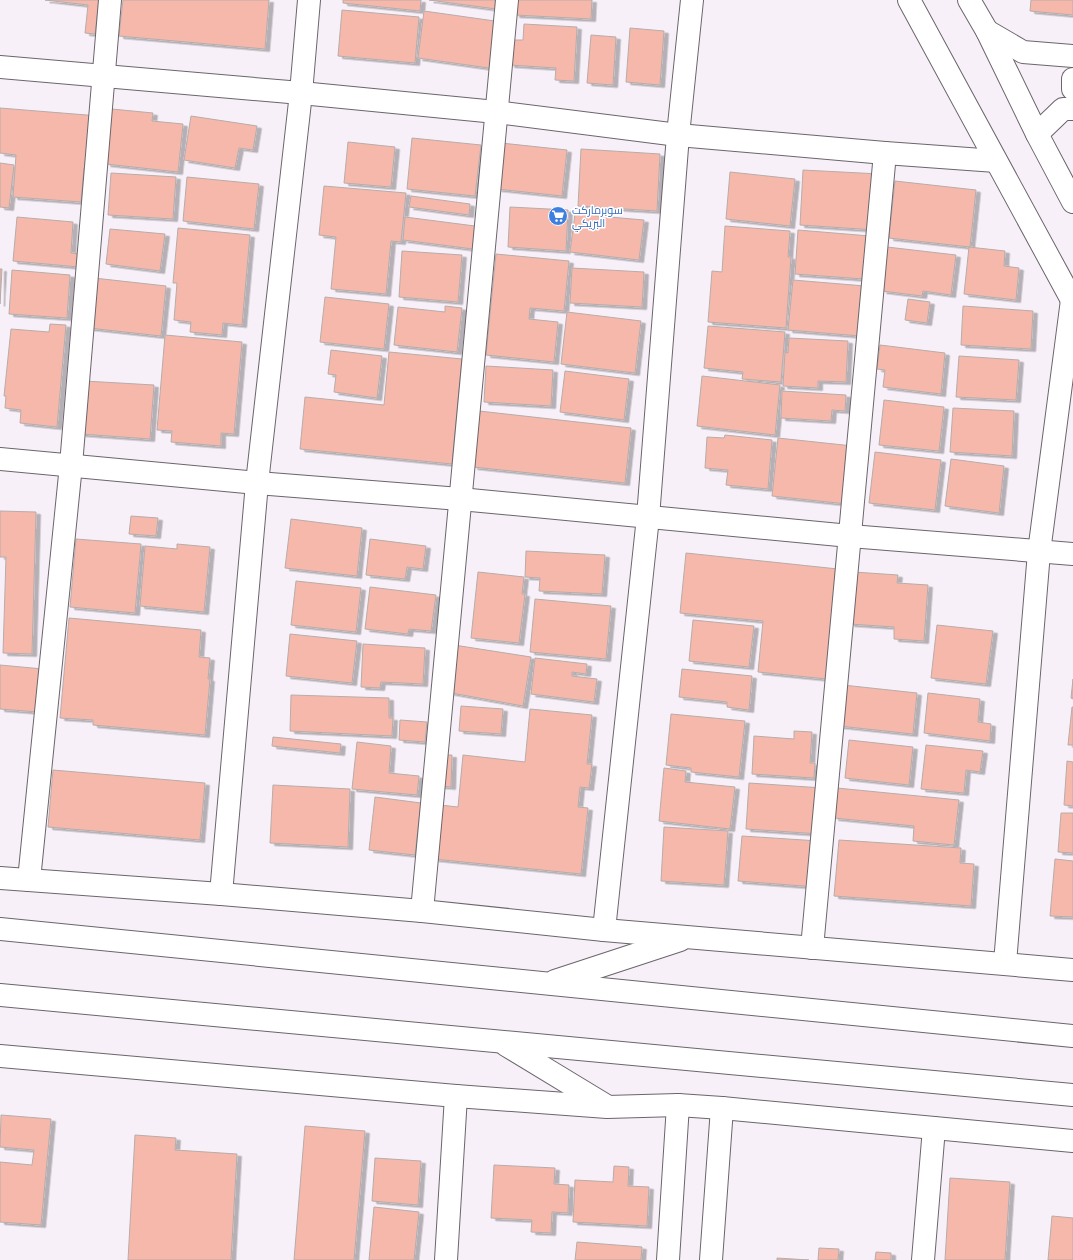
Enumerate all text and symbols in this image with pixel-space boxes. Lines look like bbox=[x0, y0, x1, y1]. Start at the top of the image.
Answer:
place label: سوبرماركت البريكي bbox=[572, 202, 623, 232]
supermarket icon: سوبرماركت البريكي bbox=[547, 205, 569, 227]

